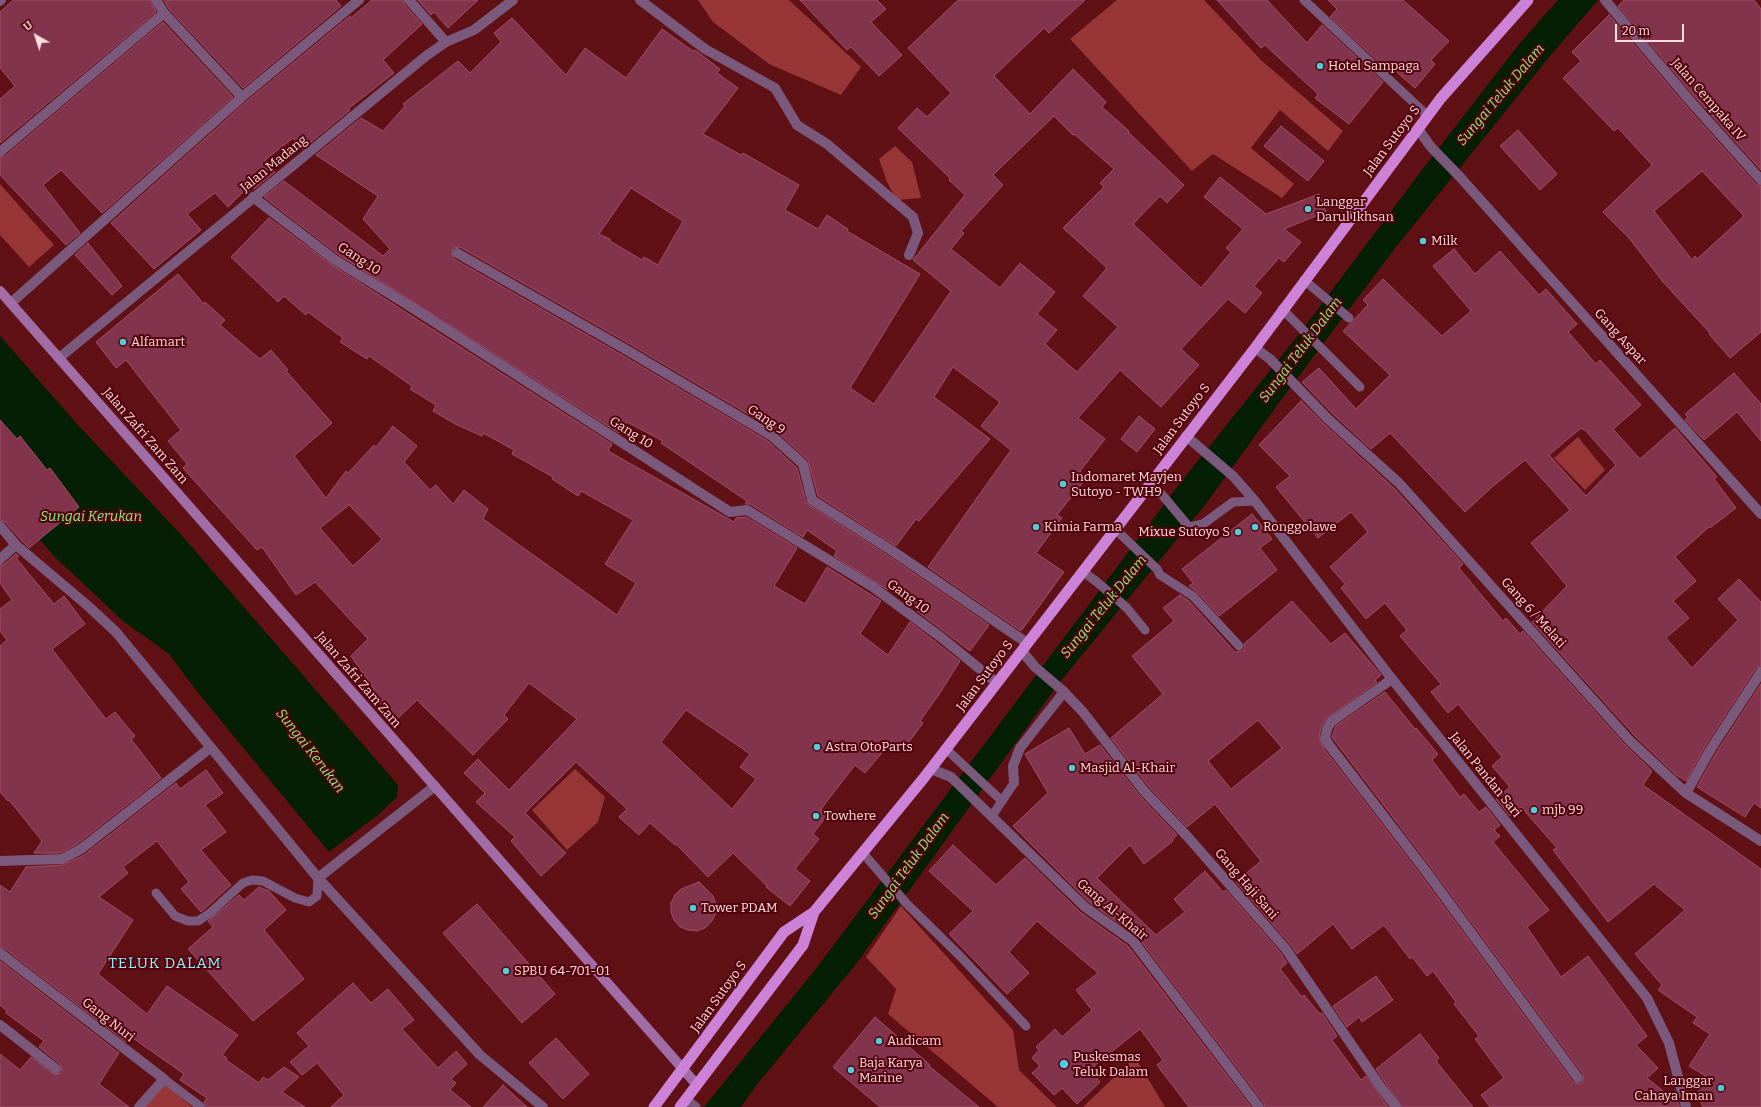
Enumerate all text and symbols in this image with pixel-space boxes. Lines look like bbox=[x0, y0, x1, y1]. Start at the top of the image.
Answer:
north arrow bbox=[16, 16, 56, 56]
scale bar bbox=[1617, 16, 1686, 42]
text: U bbox=[21, 19, 35, 34]
text: 20 m bbox=[1622, 24, 1650, 38]
water label: Sungai Teluk Dalam bbox=[1454, 41, 1548, 149]
street label: Jalan Cempaka IV bbox=[1668, 55, 1748, 145]
place label: Hotel Sampaga bbox=[1328, 58, 1420, 74]
marker: Hotel Sampaga bbox=[1315, 61, 1325, 71]
street label: Jalan Sutoyo S bbox=[1360, 103, 1424, 179]
street label: Jalan Madang bbox=[238, 132, 310, 196]
place label: Langgar Darul Ikhsan bbox=[1316, 194, 1394, 225]
marker: Langgar Darul Ikhsan bbox=[1303, 204, 1313, 214]
place label: Milk bbox=[1431, 233, 1458, 249]
marker: Milk bbox=[1418, 236, 1428, 246]
street label: Gang 10 bbox=[335, 239, 383, 279]
water label: Sungai Teluk Dalam bbox=[1256, 294, 1346, 406]
street label: Gang Aspar bbox=[1591, 306, 1649, 368]
place label: Alfamart bbox=[131, 334, 185, 350]
marker: Alfamart bbox=[118, 337, 128, 347]
street label: Jalan Sutoyo S bbox=[1150, 381, 1214, 457]
street label: Jalan Zafri Zam Zam bbox=[99, 385, 191, 487]
street label: Gang 9 bbox=[744, 402, 788, 438]
street label: Gang 10 bbox=[606, 414, 656, 452]
place label: Indomaret Mayjen Sutoyo - TWH9 bbox=[1071, 469, 1182, 500]
marker: Indomaret Mayjen Sutoyo - TWH9 bbox=[1058, 479, 1068, 489]
water label: Sungai Kerukan bbox=[40, 509, 142, 525]
place label: Kimia Farma bbox=[1044, 519, 1122, 535]
place label: Ronggolawe bbox=[1263, 519, 1337, 535]
marker: Kimia Farma bbox=[1031, 522, 1041, 532]
marker: Ronggolawe bbox=[1250, 522, 1260, 532]
place label: Mixue Sutoyo S bbox=[1138, 524, 1230, 540]
marker: Mixue Sutoyo S bbox=[1233, 527, 1243, 537]
water label: Sungai Teluk Dalam bbox=[1057, 552, 1151, 662]
street label: Gang 6 / Melati bbox=[1497, 575, 1569, 651]
street label: Gang 10 bbox=[884, 577, 932, 617]
street label: Jalan Zafri Zam Zam bbox=[312, 629, 404, 731]
street label: Jalan Sutoyo S bbox=[953, 638, 1017, 714]
water label: Sungai Kerukan bbox=[272, 706, 348, 796]
street label: Jalan Pandan Sari bbox=[1446, 729, 1524, 821]
place label: Astra OtoParts bbox=[825, 739, 913, 755]
marker: Astra OtoParts bbox=[812, 742, 822, 752]
place label: Masjid Al-Khair bbox=[1080, 760, 1175, 776]
marker: Masjid Al-Khair bbox=[1067, 763, 1077, 773]
place label: mjb 99 bbox=[1542, 802, 1583, 818]
marker: mjb 99 bbox=[1529, 805, 1539, 815]
place label: Towhere bbox=[824, 808, 876, 824]
water label: Sungai Teluk Dalam bbox=[865, 810, 953, 922]
marker: Towhere bbox=[811, 811, 821, 821]
street label: Gang Haji Sani bbox=[1211, 845, 1281, 923]
street label: Gang Al-Khair bbox=[1074, 876, 1150, 944]
place label: Tower PDAM bbox=[701, 900, 778, 916]
marker: Tower PDAM bbox=[688, 903, 698, 913]
district label: TELUK DALAM bbox=[108, 955, 222, 973]
street label: Jalan Sutoyo S bbox=[688, 958, 750, 1036]
place label: SPBU 64-701-01 bbox=[514, 963, 610, 979]
marker: SPBU 64-701-01 bbox=[501, 966, 511, 976]
street label: Gang Nuri bbox=[79, 995, 137, 1045]
place label: Audicam bbox=[887, 1033, 941, 1049]
marker: Audicam bbox=[874, 1036, 884, 1046]
place label: Puskesmas Teluk Dalam bbox=[1073, 1049, 1148, 1080]
place label: Baja Karya Marine bbox=[859, 1055, 923, 1086]
marker: Puskesmas Teluk Dalam bbox=[1058, 1058, 1070, 1070]
marker: Baja Karya Marine bbox=[846, 1065, 856, 1075]
place label: Langgar Cahaya Iman bbox=[1634, 1073, 1713, 1104]
marker: Langgar Cahaya Iman bbox=[1716, 1083, 1726, 1093]

